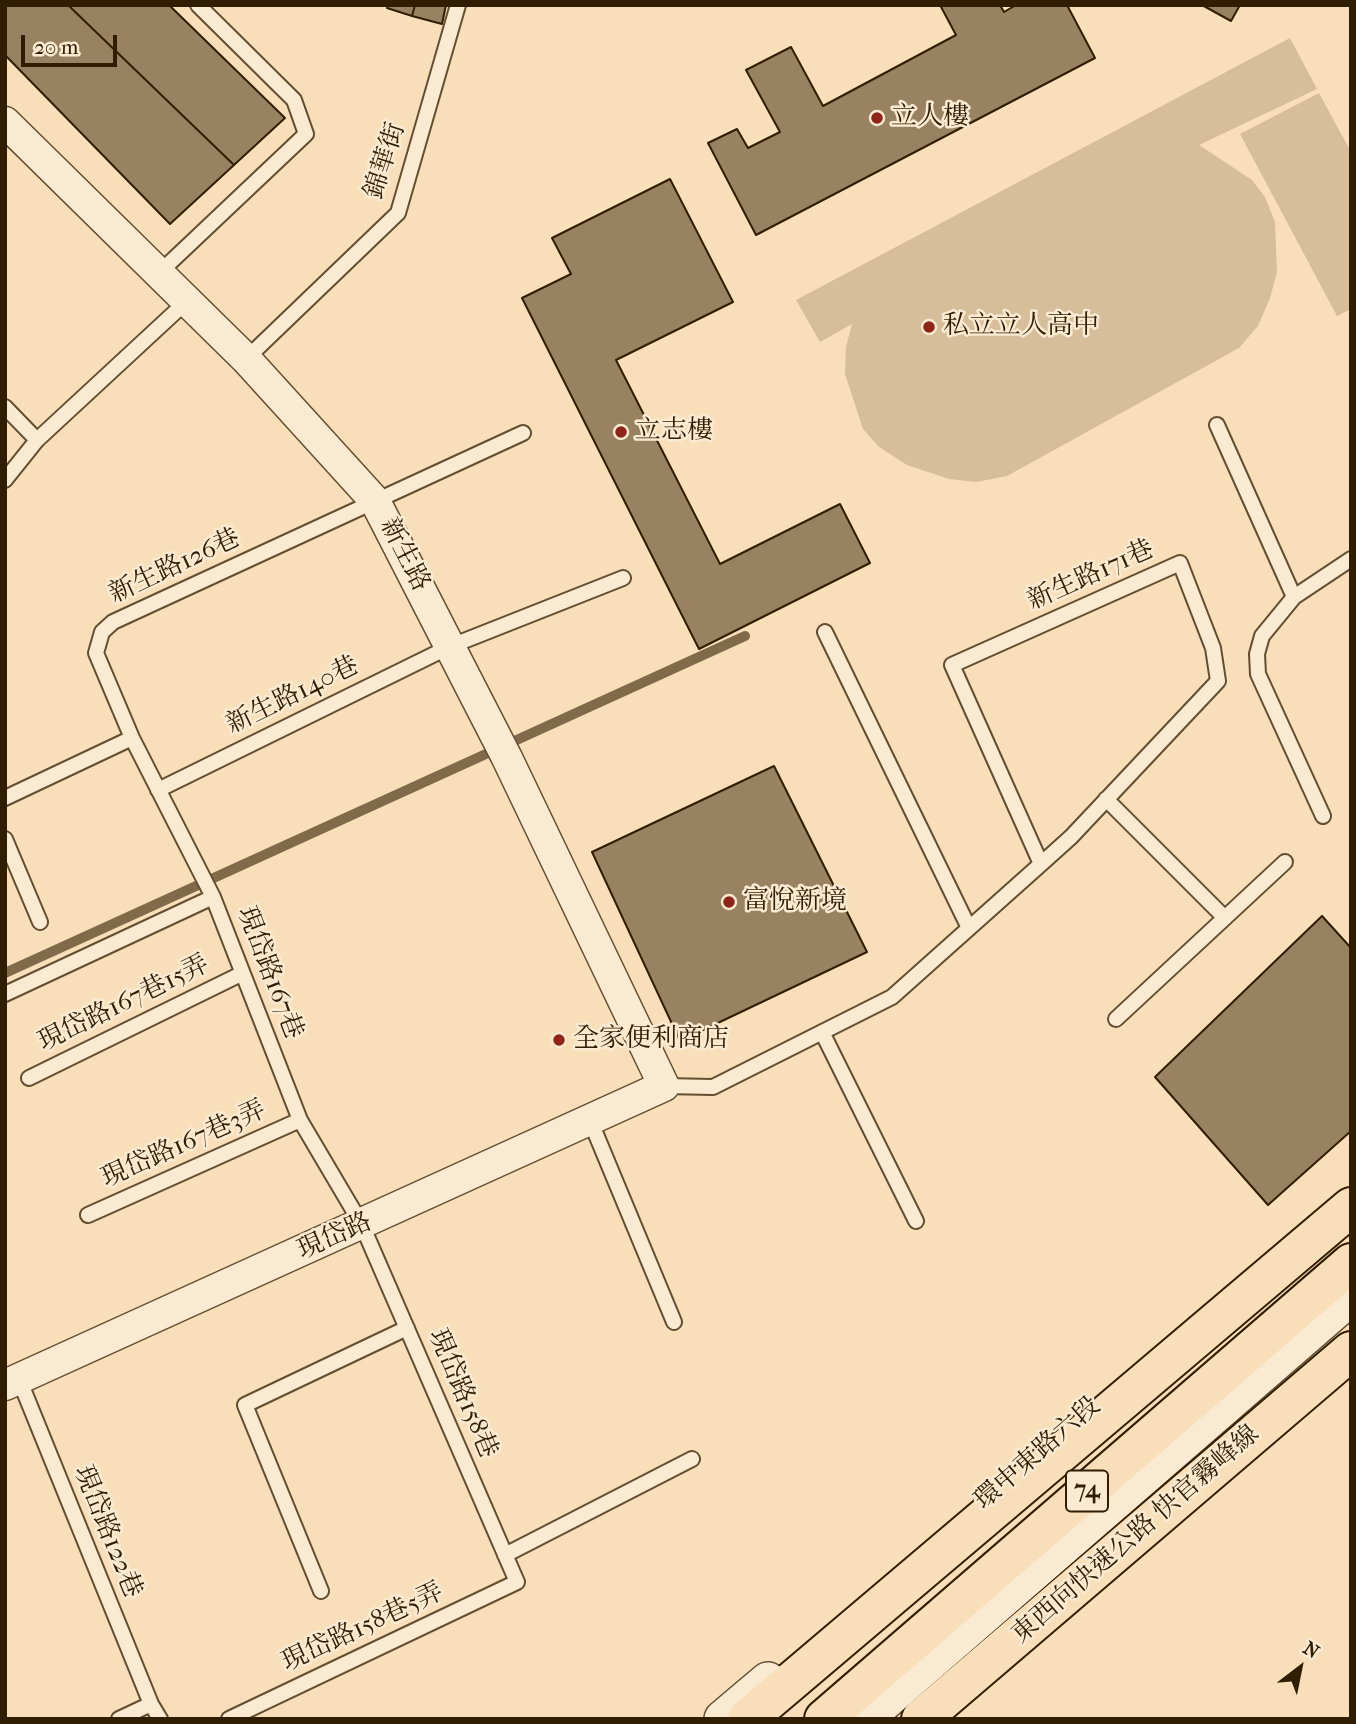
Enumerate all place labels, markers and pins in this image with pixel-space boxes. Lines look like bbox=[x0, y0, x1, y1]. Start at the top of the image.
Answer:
place label: 立人樓 bbox=[891, 102, 969, 134]
marker: 立人樓 bbox=[869, 110, 885, 126]
place label: 私立立人高中 bbox=[943, 311, 1099, 343]
marker: 私立立人高中 bbox=[921, 319, 937, 335]
place label: 立志樓 bbox=[635, 416, 713, 448]
marker: 立志樓 bbox=[613, 424, 629, 440]
place label: 富悅新境 bbox=[743, 886, 847, 918]
marker: 富悅新境 bbox=[721, 894, 737, 910]
place label: 全家便利商店 bbox=[573, 1024, 729, 1056]
marker: 全家便利商店 bbox=[551, 1032, 567, 1048]

